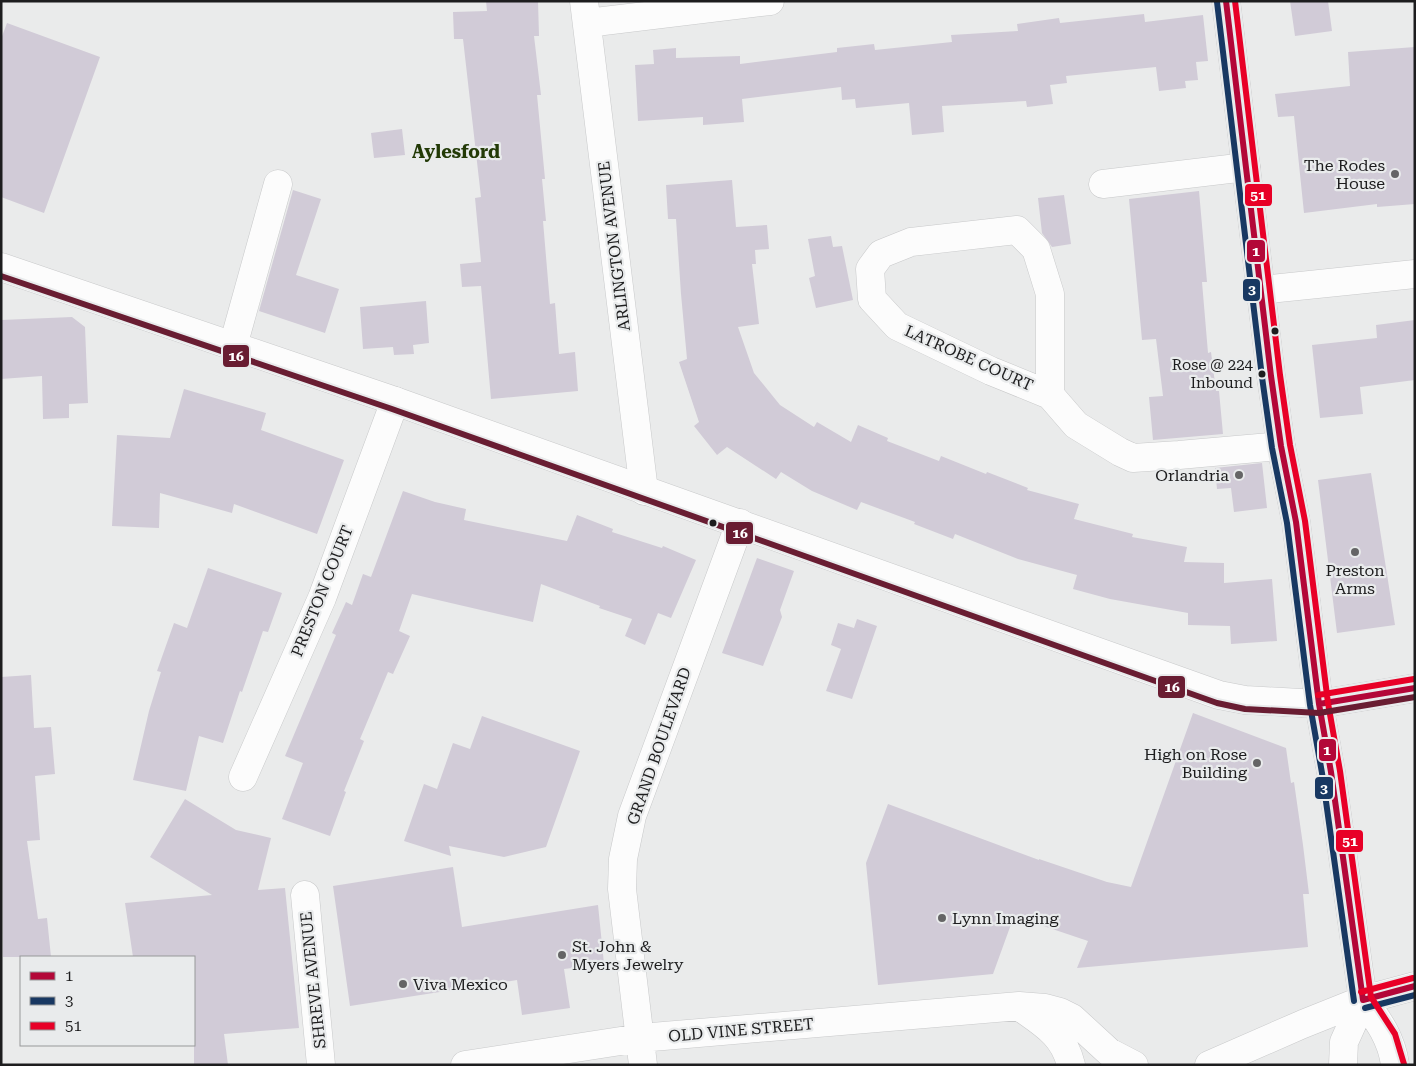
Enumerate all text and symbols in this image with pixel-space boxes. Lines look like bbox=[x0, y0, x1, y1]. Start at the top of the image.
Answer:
district label: Aylesford bbox=[412, 141, 500, 162]
place label: The Rodes House bbox=[1304, 156, 1385, 193]
street label: ARLINGTON AVENUE bbox=[594, 160, 634, 332]
marker: The Rodes House bbox=[1389, 168, 1401, 180]
line badge: 51 bbox=[1244, 183, 1273, 207]
text: 51 bbox=[1250, 187, 1266, 203]
line badge: 1 bbox=[1246, 239, 1266, 263]
text: 1 bbox=[1252, 243, 1260, 259]
line badge: 3 bbox=[1242, 278, 1261, 302]
text: 3 bbox=[1248, 281, 1256, 297]
street label: LATROBE COURT bbox=[902, 321, 1036, 395]
unlabelled marker bbox=[1270, 326, 1280, 336]
line badge: 16 bbox=[222, 344, 250, 368]
text: 16 bbox=[228, 348, 244, 364]
place label: Rose @ 224 Inbound bbox=[1172, 356, 1254, 392]
marker: Rose @ 224 Inbound bbox=[1257, 369, 1267, 379]
place label: Orlandria bbox=[1155, 466, 1229, 485]
marker: Orlandria bbox=[1233, 469, 1245, 481]
unlabelled marker bbox=[708, 518, 718, 528]
line badge: 16 bbox=[725, 521, 754, 545]
street label: PRESTON COURT bbox=[287, 522, 357, 659]
text: 16 bbox=[732, 525, 748, 541]
marker: Preston Arms bbox=[1349, 546, 1361, 558]
place label: Preston Arms bbox=[1325, 561, 1385, 598]
street label: GRAND BOULEVARD bbox=[623, 665, 695, 827]
line badge: 16 bbox=[1157, 675, 1186, 699]
text: 16 bbox=[1164, 679, 1180, 695]
line badge: 1 bbox=[1318, 738, 1337, 762]
text: 1 bbox=[1323, 742, 1331, 758]
place label: High on Rose Building bbox=[1144, 745, 1248, 782]
marker: High on Rose Building bbox=[1251, 757, 1263, 769]
line badge: 3 bbox=[1314, 776, 1334, 800]
text: 3 bbox=[1320, 780, 1328, 796]
line badge: 51 bbox=[1335, 829, 1364, 853]
text: 51 bbox=[1342, 833, 1358, 849]
place label: Lynn Imaging bbox=[952, 909, 1060, 928]
street label: SHREVE AVENUE bbox=[296, 911, 330, 1049]
marker: Lynn Imaging bbox=[936, 912, 948, 924]
place label: St. John & Myers Jewelry bbox=[572, 937, 684, 974]
marker: St. John & Myers Jewelry bbox=[556, 949, 568, 961]
legend bbox=[20, 956, 195, 1046]
text: 1 bbox=[65, 967, 73, 985]
place label: Viva Mexico bbox=[413, 975, 508, 994]
marker: Viva Mexico bbox=[397, 978, 409, 990]
text: 3 bbox=[65, 992, 73, 1010]
street label: OLD VINE STREET bbox=[667, 1014, 815, 1046]
text: 51 bbox=[65, 1017, 82, 1035]

